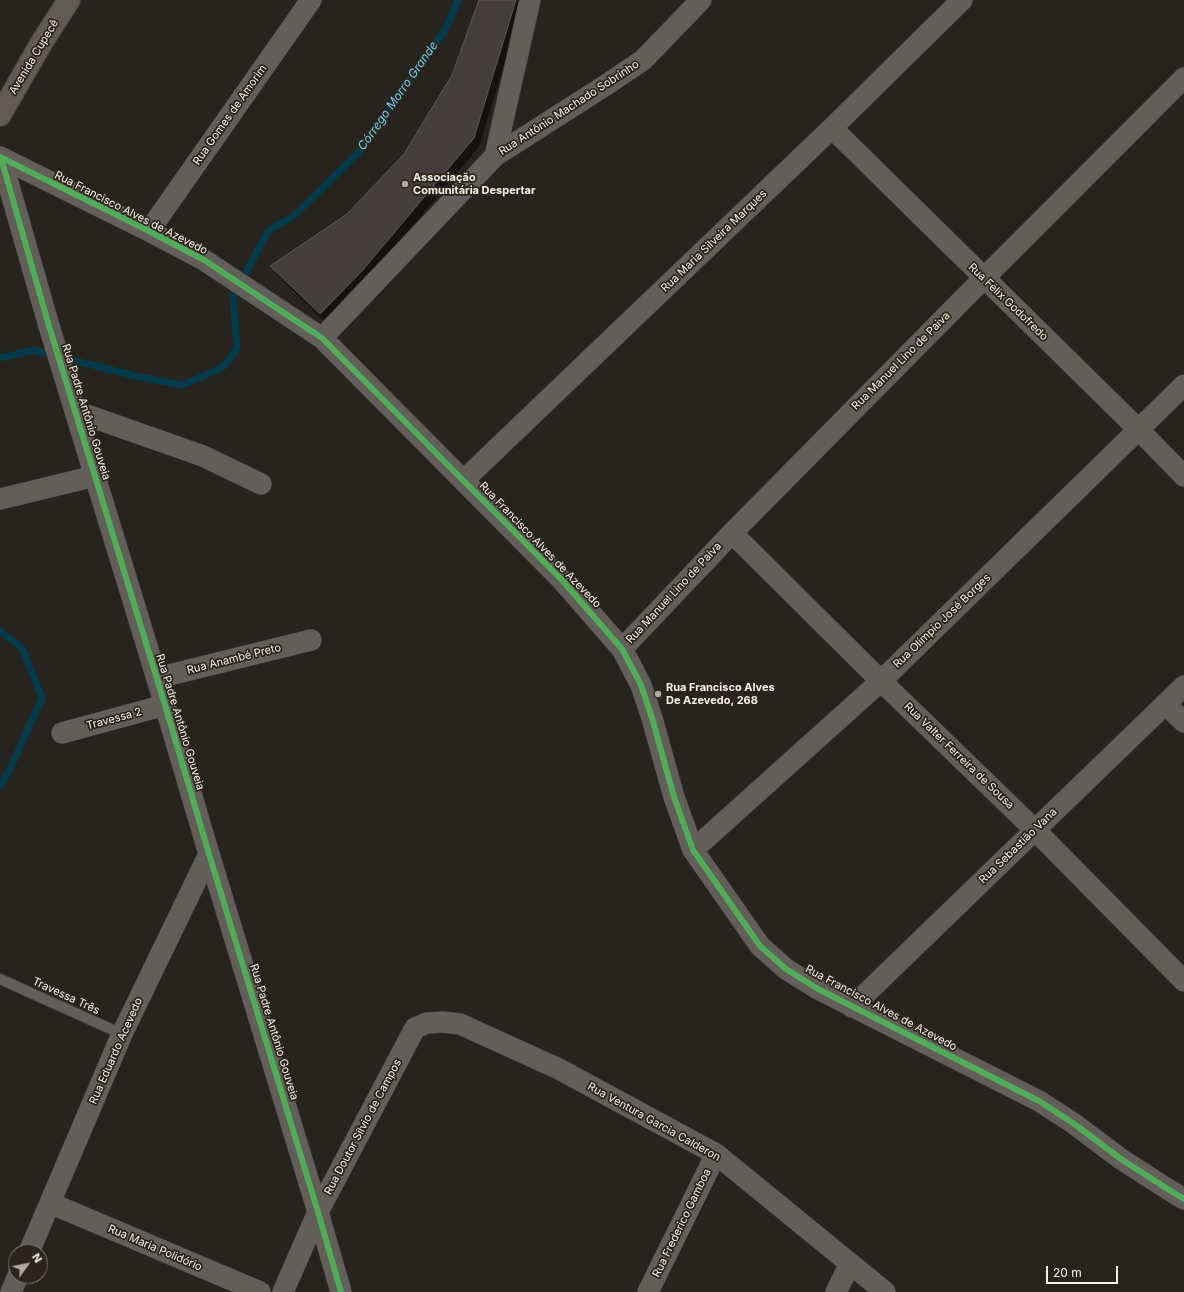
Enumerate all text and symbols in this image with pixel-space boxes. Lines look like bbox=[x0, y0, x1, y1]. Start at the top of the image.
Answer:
street label: Avenida Cupecê bbox=[7, 17, 61, 97]
water label: Córrego Morro Grande bbox=[355, 39, 441, 153]
street label: Rua Antônio Machado Sobrinho bbox=[496, 58, 642, 158]
street label: Rua Gomes de Amorim bbox=[190, 62, 270, 168]
street label: Rua Francisco Alves de Azevedo bbox=[52, 169, 210, 257]
place label: Associação Comunitária Despertar bbox=[413, 171, 535, 197]
marker: Associação Comunitária Despertar bbox=[400, 179, 410, 189]
street label: Rua Maria Silveira Marques bbox=[658, 187, 770, 295]
street label: Rua Félix Godofredo bbox=[965, 261, 1051, 343]
street label: Rua Manuel Lino de Paiva bbox=[849, 309, 953, 413]
street label: Rua Padre Antônio Gouveia bbox=[59, 342, 113, 482]
street label: Rua Francisco Alves de Azevedo bbox=[476, 479, 604, 611]
street label: Rua Manuel Lino de Paiva bbox=[624, 540, 724, 646]
street label: Rua Olímpio José Borges bbox=[891, 571, 993, 671]
street label: Rua Anambé Preto bbox=[186, 641, 282, 677]
street label: Rua Padre Antônio Gouveia bbox=[153, 652, 207, 792]
place label: Rua Francisco Alves De Azevedo, 268 bbox=[666, 681, 775, 707]
marker: Rua Francisco Alves De Azevedo, 268 bbox=[653, 689, 663, 699]
street label: Rua Valter Ferreira de Sousa bbox=[901, 700, 1017, 812]
street label: Travessa 2 bbox=[85, 705, 143, 733]
street label: Rua Sebastião Vana bbox=[976, 805, 1060, 887]
street label: Rua Padre Antônio Gouveia bbox=[247, 962, 301, 1102]
street label: Rua Francisco Alves de Azevedo bbox=[803, 962, 959, 1054]
street label: Travessa Três bbox=[30, 975, 102, 1017]
street label: Rua Eduardo Acevedo bbox=[87, 996, 145, 1106]
street label: Rua Doutor Sílvio de Campos bbox=[322, 1057, 404, 1197]
street label: Rua Ventura Garcia Calderon bbox=[585, 1080, 723, 1164]
street label: Rua Frederico Gamboa bbox=[650, 1167, 714, 1279]
street label: Rua Maria Polidório bbox=[106, 1222, 204, 1274]
north arrow bbox=[8, 1244, 48, 1284]
text: N bbox=[29, 1251, 45, 1265]
scale bar bbox=[1048, 1258, 1120, 1284]
text: 20 m bbox=[1053, 1265, 1082, 1280]

